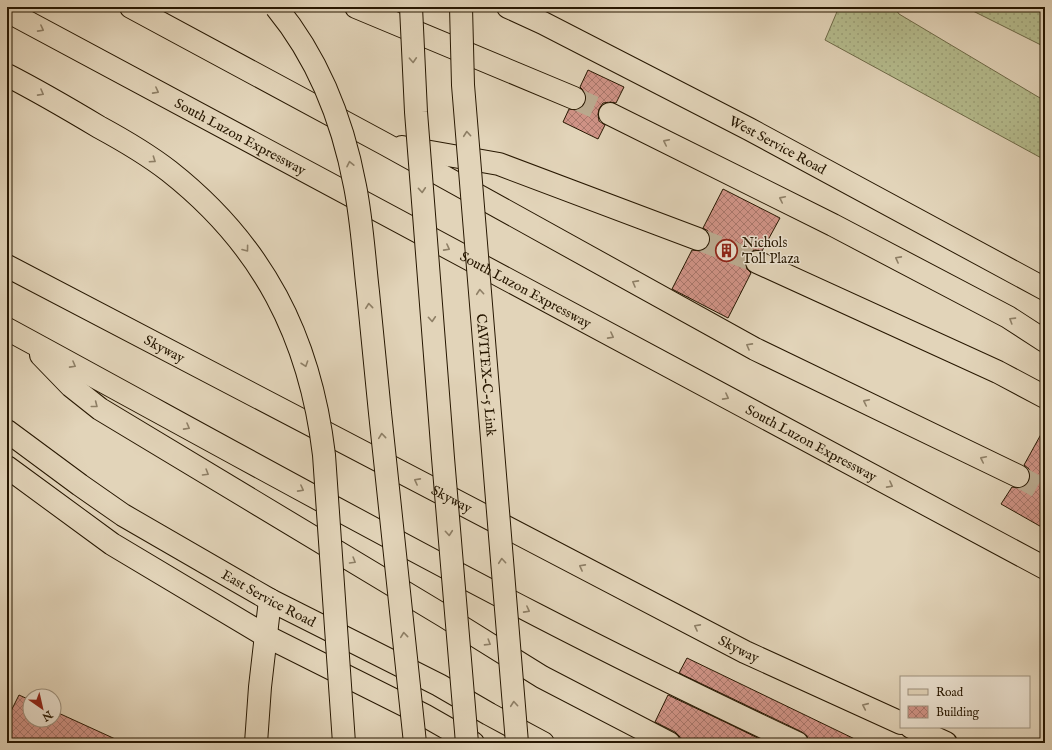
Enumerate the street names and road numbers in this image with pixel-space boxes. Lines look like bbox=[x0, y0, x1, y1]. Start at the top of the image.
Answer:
street label: South Luzon Expressway bbox=[171, 95, 309, 180]
street label: West Service Road bbox=[726, 112, 830, 179]
street label: South Luzon Expressway bbox=[457, 248, 594, 333]
street label: CAVITEX–C-5 Link bbox=[472, 313, 500, 438]
street label: Skyway bbox=[141, 331, 188, 368]
street label: South Luzon Expressway bbox=[742, 401, 880, 486]
street label: Skyway bbox=[428, 481, 475, 518]
street label: East Service Road bbox=[218, 566, 319, 632]
street label: Skyway bbox=[715, 632, 762, 667]

